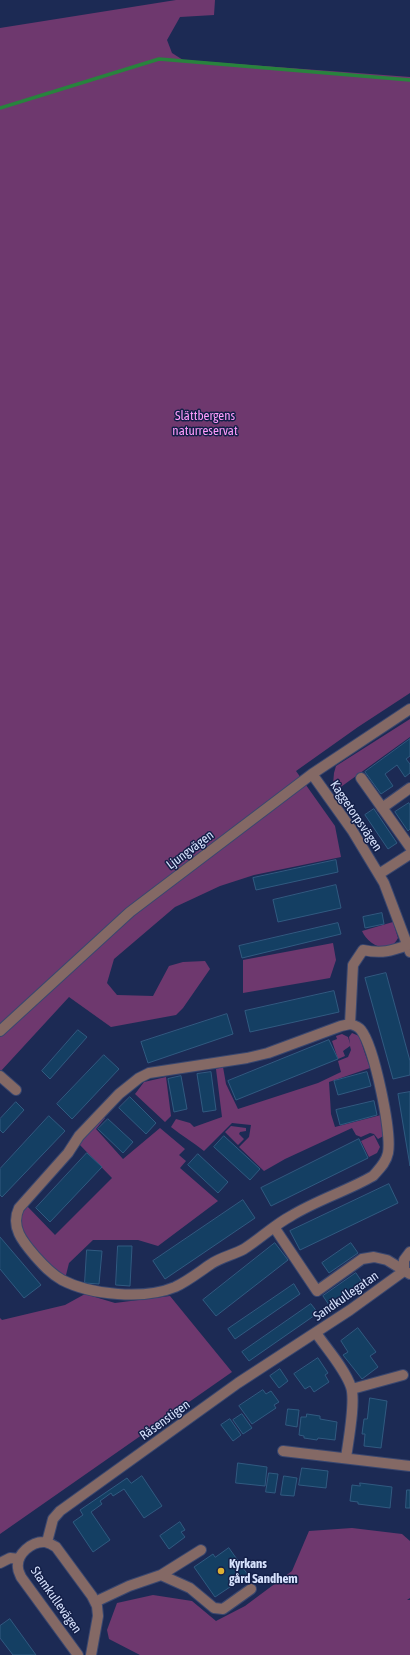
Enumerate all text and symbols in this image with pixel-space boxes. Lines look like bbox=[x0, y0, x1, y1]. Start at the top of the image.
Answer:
park label: Slättbergens naturreservat bbox=[172, 408, 238, 439]
street label: Kaggetorpsvägen bbox=[327, 778, 385, 854]
street label: Ljungvägen bbox=[163, 827, 217, 873]
street label: Sandkullegatan bbox=[310, 1268, 382, 1324]
street label: Råsenstigen bbox=[137, 1397, 193, 1443]
place label: Kyrkans gård Sandhem bbox=[229, 1556, 298, 1587]
street label: Stamkullevägen bbox=[27, 1564, 85, 1636]
marker: Kyrkans gård Sandhem bbox=[216, 1566, 226, 1576]

